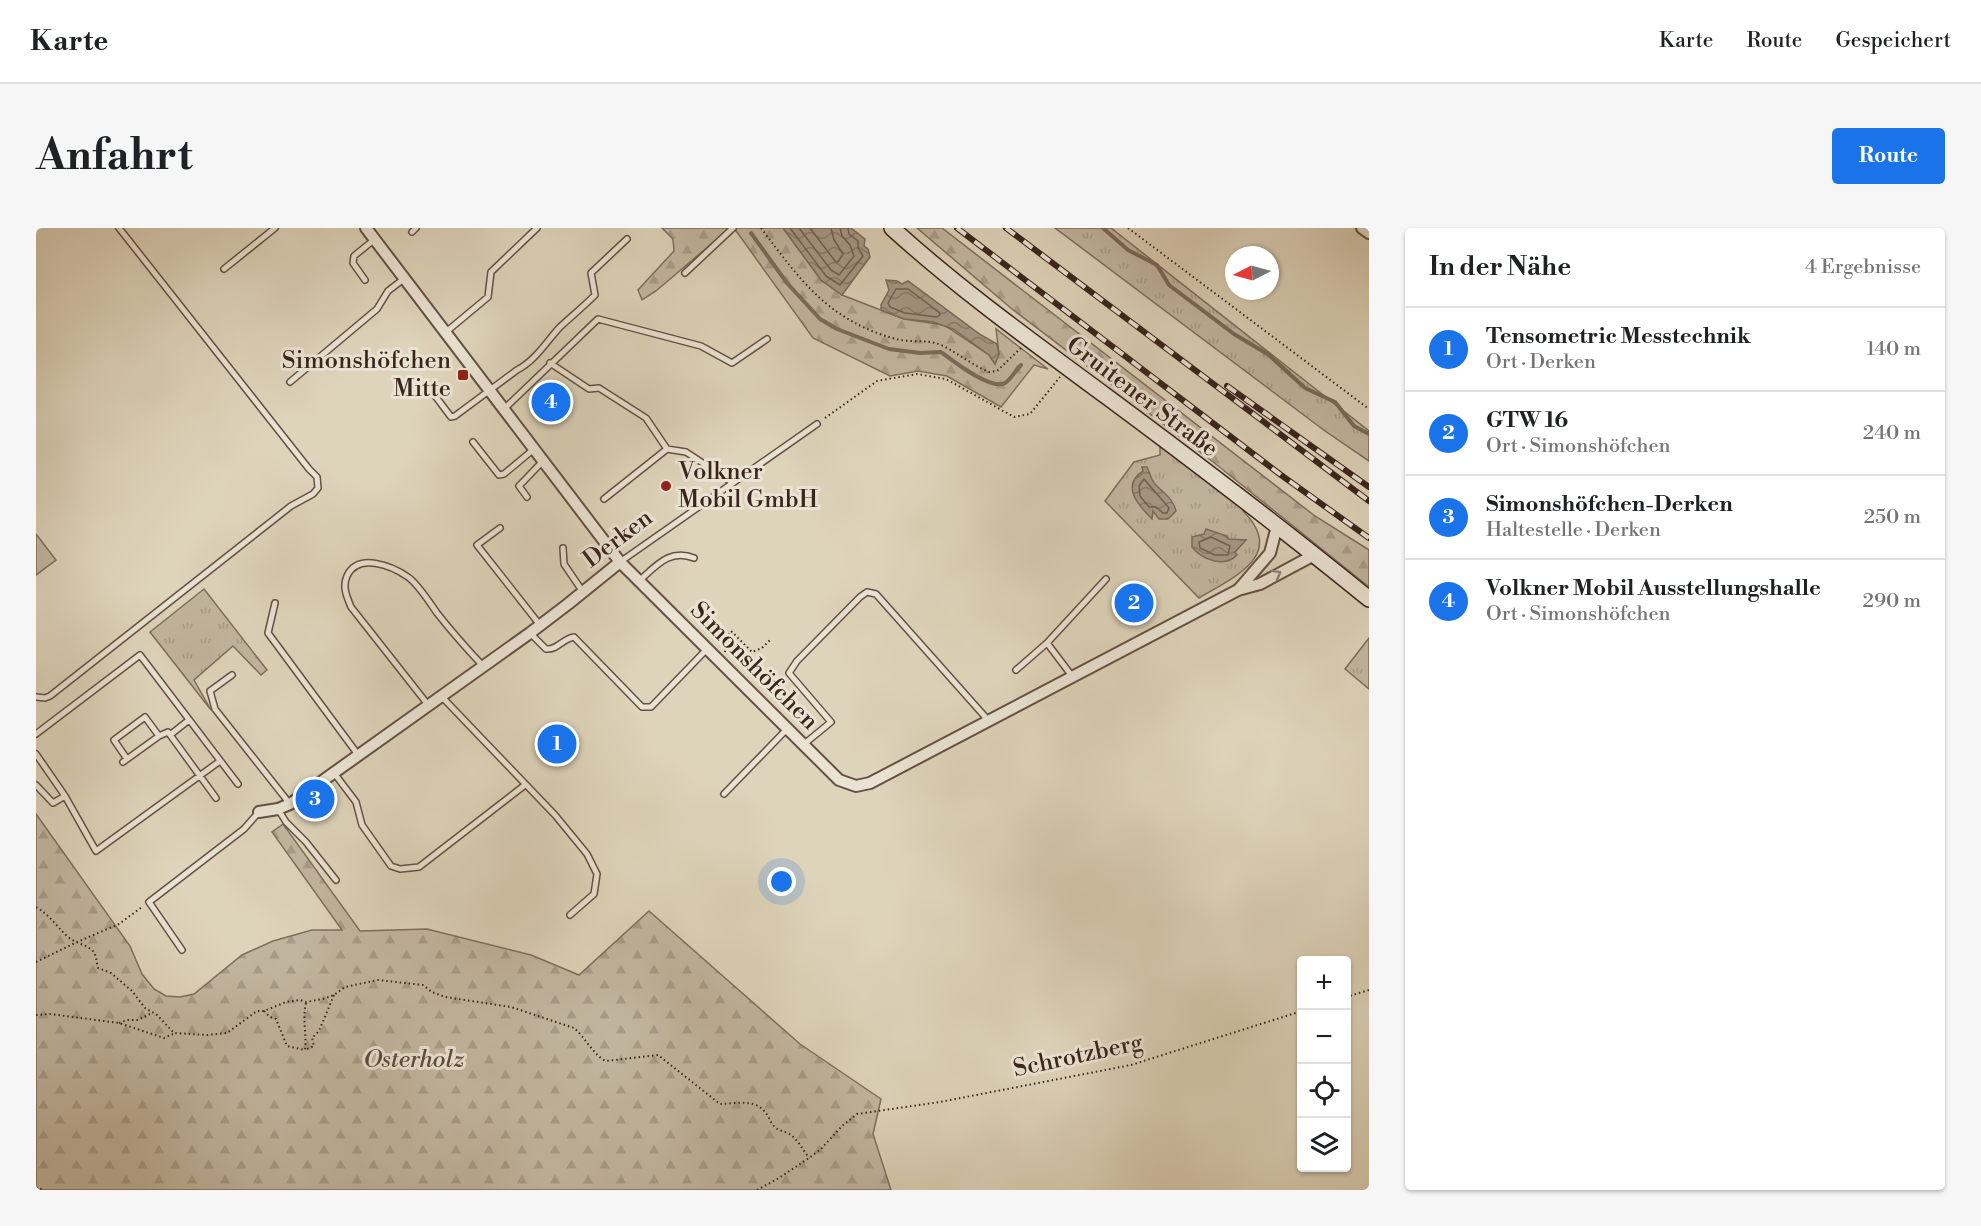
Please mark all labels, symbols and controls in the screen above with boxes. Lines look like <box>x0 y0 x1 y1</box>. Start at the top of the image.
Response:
text: Karte <box>30 24 108 59</box>
text: Karte <box>1659 28 1713 54</box>
text: Route <box>1746 28 1802 54</box>
text: Gespeichert <box>1835 28 1951 54</box>
button: Route <box>1832 128 1945 184</box>
text: Anfahrt <box>36 130 193 183</box>
north arrow <box>1225 246 1279 300</box>
text: In der Nähe <box>1429 251 1571 283</box>
text: 4 Ergebnisse <box>1805 255 1921 280</box>
text: Tensometric Messtechnik <box>1486 323 1751 350</box>
street label: Gruitener Straße <box>1060 330 1224 464</box>
text: 1 <box>1444 337 1453 362</box>
text: 140 m <box>1866 337 1921 362</box>
place label: Simonshöfchen Mitte <box>282 346 451 404</box>
text: Ort · Derken <box>1486 350 1596 375</box>
marker: Simonshöfchen Mitte <box>456 368 470 382</box>
pin: 4 <box>532 380 570 424</box>
text: GTW 16 <box>1486 407 1568 434</box>
text: 2 <box>1442 421 1455 446</box>
text: 240 m <box>1863 421 1921 446</box>
text: Ort · Simonshöfchen <box>1486 434 1670 459</box>
place label: Volkner Mobil GmbH <box>677 457 818 515</box>
marker: Volkner Mobil GmbH <box>659 479 673 493</box>
text: Simonshöfchen-Derken <box>1486 491 1733 518</box>
street label: Derken <box>577 503 659 575</box>
text: 3 <box>1442 505 1455 530</box>
text: 250 m <box>1864 505 1921 530</box>
text: Haltestelle · Derken <box>1486 518 1661 543</box>
one-way arrow <box>1271 570 1281 581</box>
text: Volkner Mobil Ausstellungshalle <box>1486 575 1821 602</box>
pin: 2 <box>1114 580 1154 626</box>
text: 4 <box>1442 589 1455 614</box>
text: 290 m <box>1863 589 1921 614</box>
street label: Simonshöfchen <box>684 596 824 736</box>
text: Ort · Simonshöfchen <box>1486 602 1670 627</box>
pin: 1 <box>538 722 576 766</box>
pin: 3 <box>296 776 334 822</box>
your location <box>767 867 796 896</box>
map controls <box>1297 956 1351 1172</box>
button: + <box>1297 956 1351 1010</box>
button: − <box>1297 1010 1351 1064</box>
street label: Schrotzberg <box>1010 1028 1146 1084</box>
park label: Osterholz <box>363 1045 465 1075</box>
button: locate <box>1297 1064 1351 1118</box>
button: layers <box>1297 1118 1351 1172</box>

